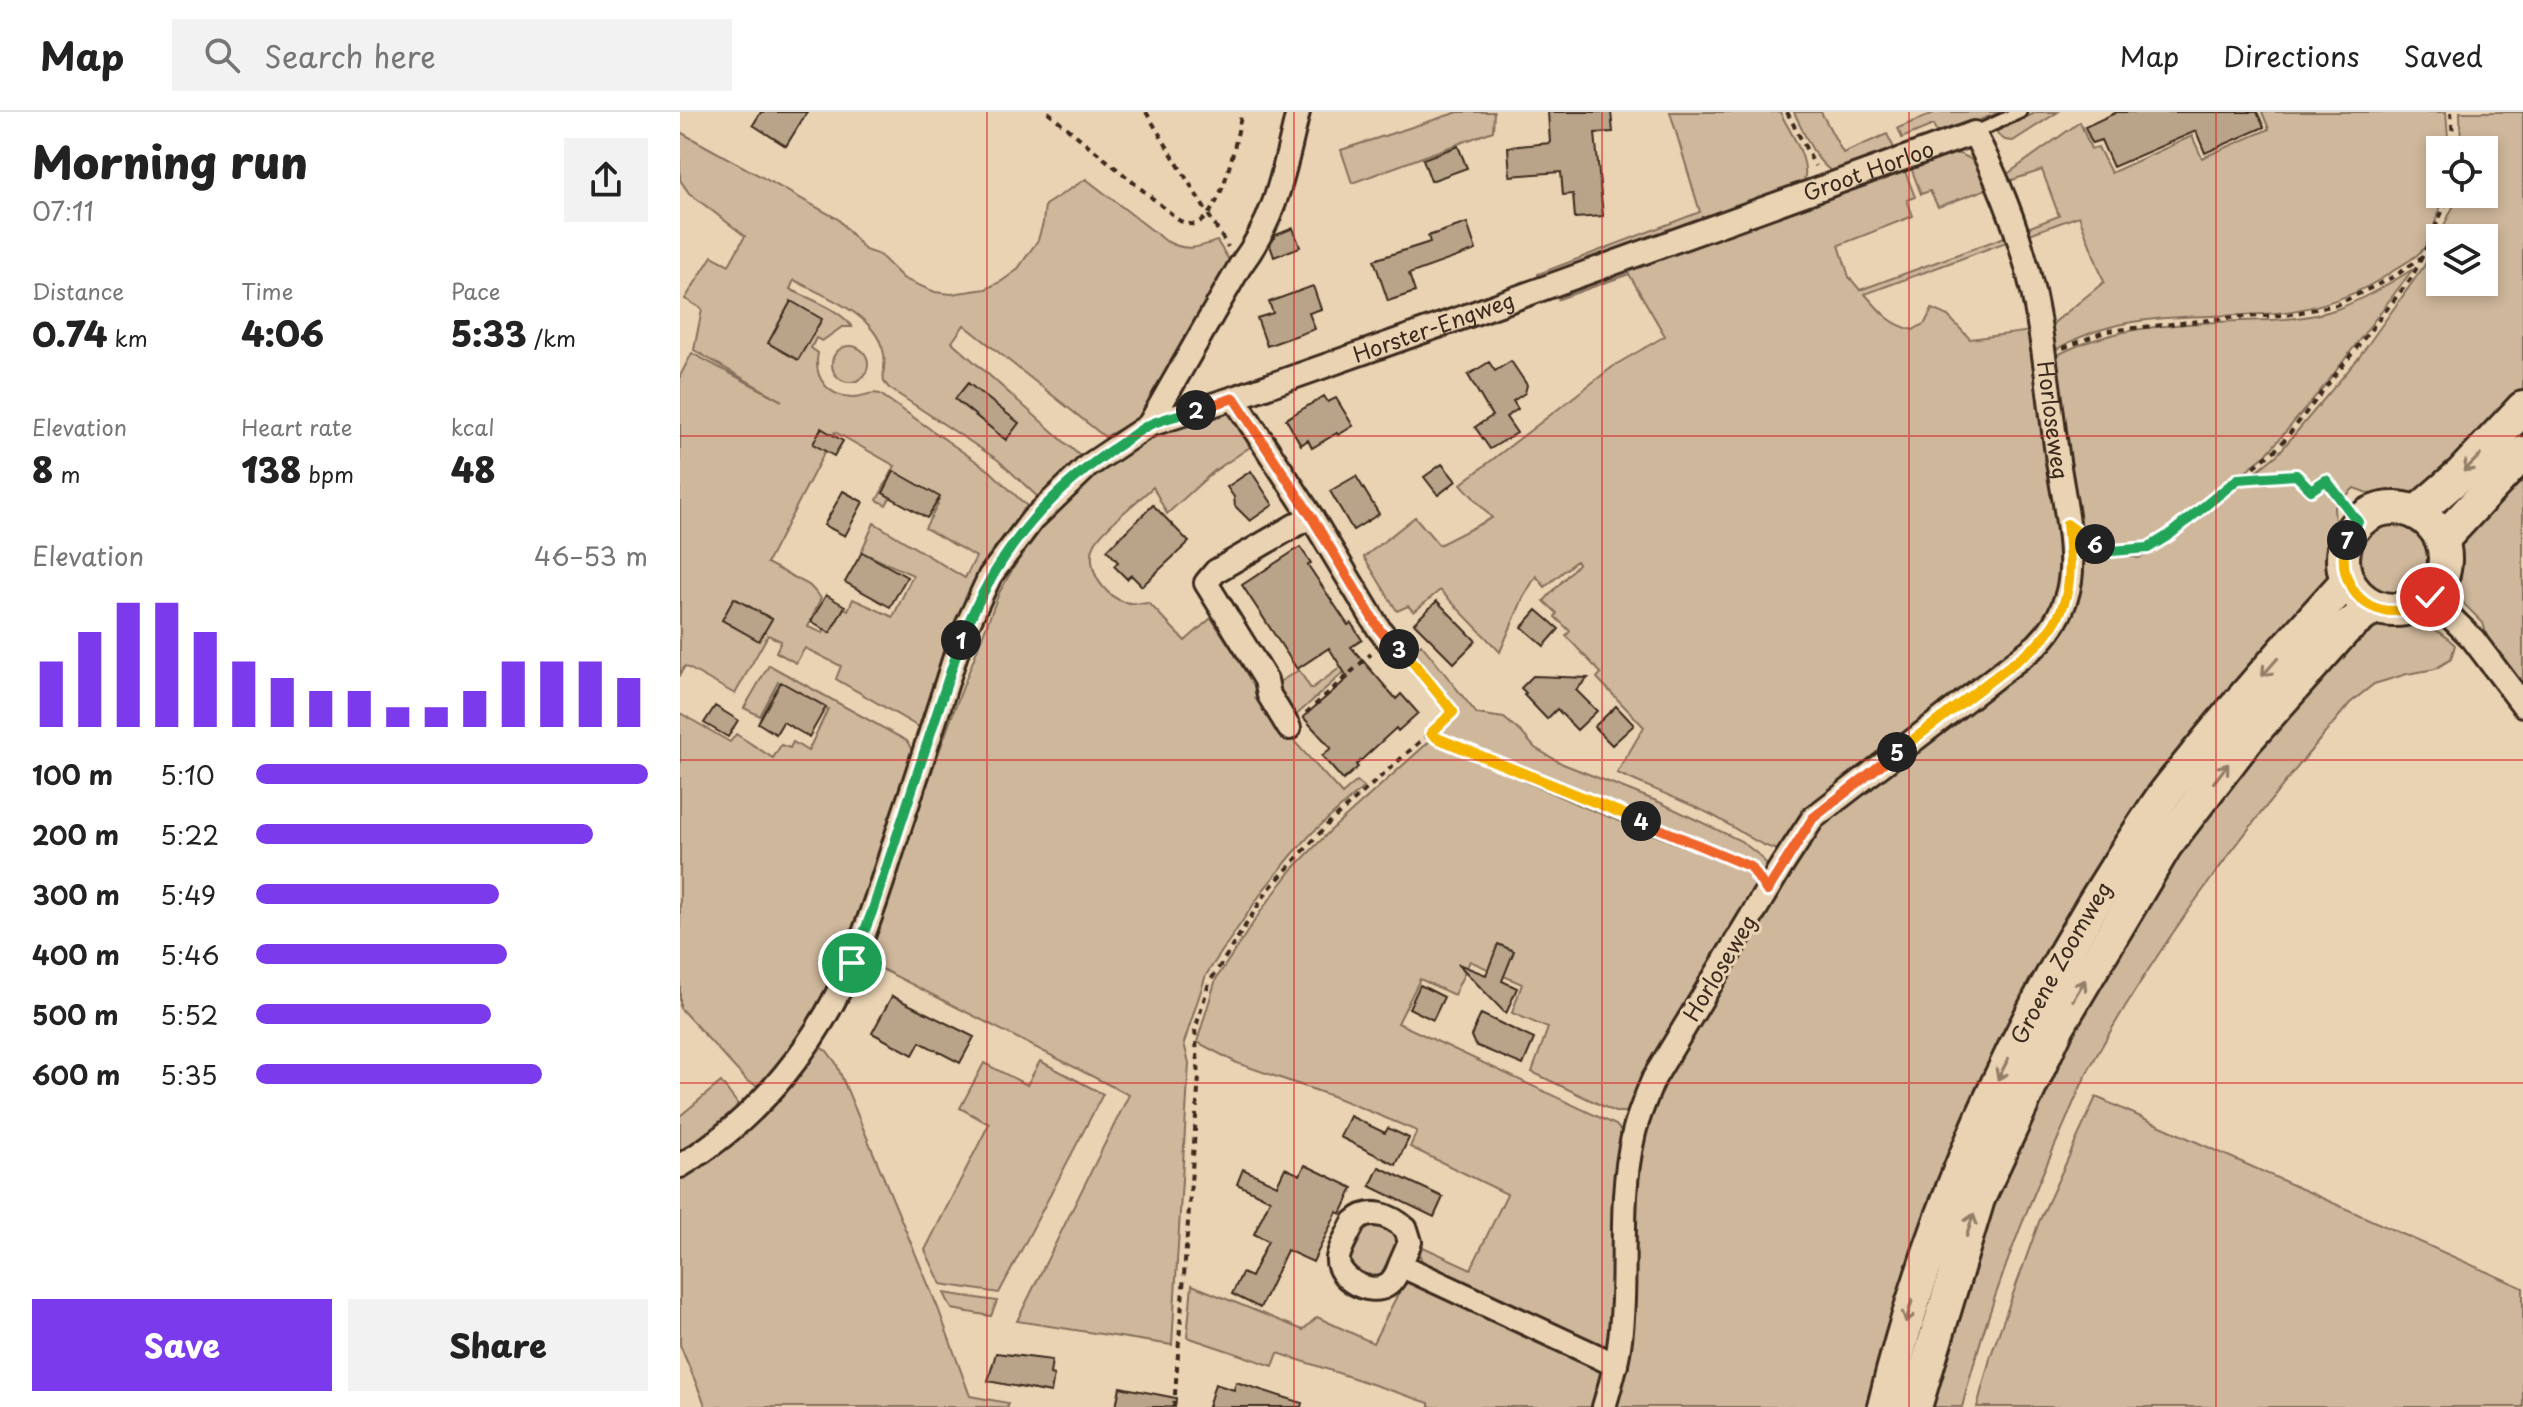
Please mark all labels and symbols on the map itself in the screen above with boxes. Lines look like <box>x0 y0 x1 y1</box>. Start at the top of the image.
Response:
street label: Groot Horloo <box>1798 131 1938 208</box>
street label: Horster-Engweg <box>1348 282 1519 370</box>
street label: Horloseweg <box>2030 359 2079 482</box>
pin: 2 <box>1176 390 1216 430</box>
one-way arrow <box>2463 453 2482 472</box>
pin: 7 <box>2327 520 2367 560</box>
pin: 6 <box>2075 524 2115 564</box>
pin <box>2396 563 2464 631</box>
pin: 1 <box>941 620 981 660</box>
pin: 3 <box>1379 629 1419 669</box>
one-way arrow <box>2261 657 2279 677</box>
pin: 5 <box>1877 732 1917 772</box>
one-way arrow <box>2213 763 2230 784</box>
pin: 4 <box>1621 801 1661 841</box>
street label: Groene Zoomweg <box>2001 874 2119 1049</box>
street label: Horloseweg <box>1674 908 1764 1027</box>
pin <box>818 929 886 997</box>
one-way arrow <box>2071 979 2087 1002</box>
one-way arrow <box>1995 1057 2011 1081</box>
one-way arrow <box>1963 1213 1978 1238</box>
one-way arrow <box>1901 1298 1916 1324</box>

